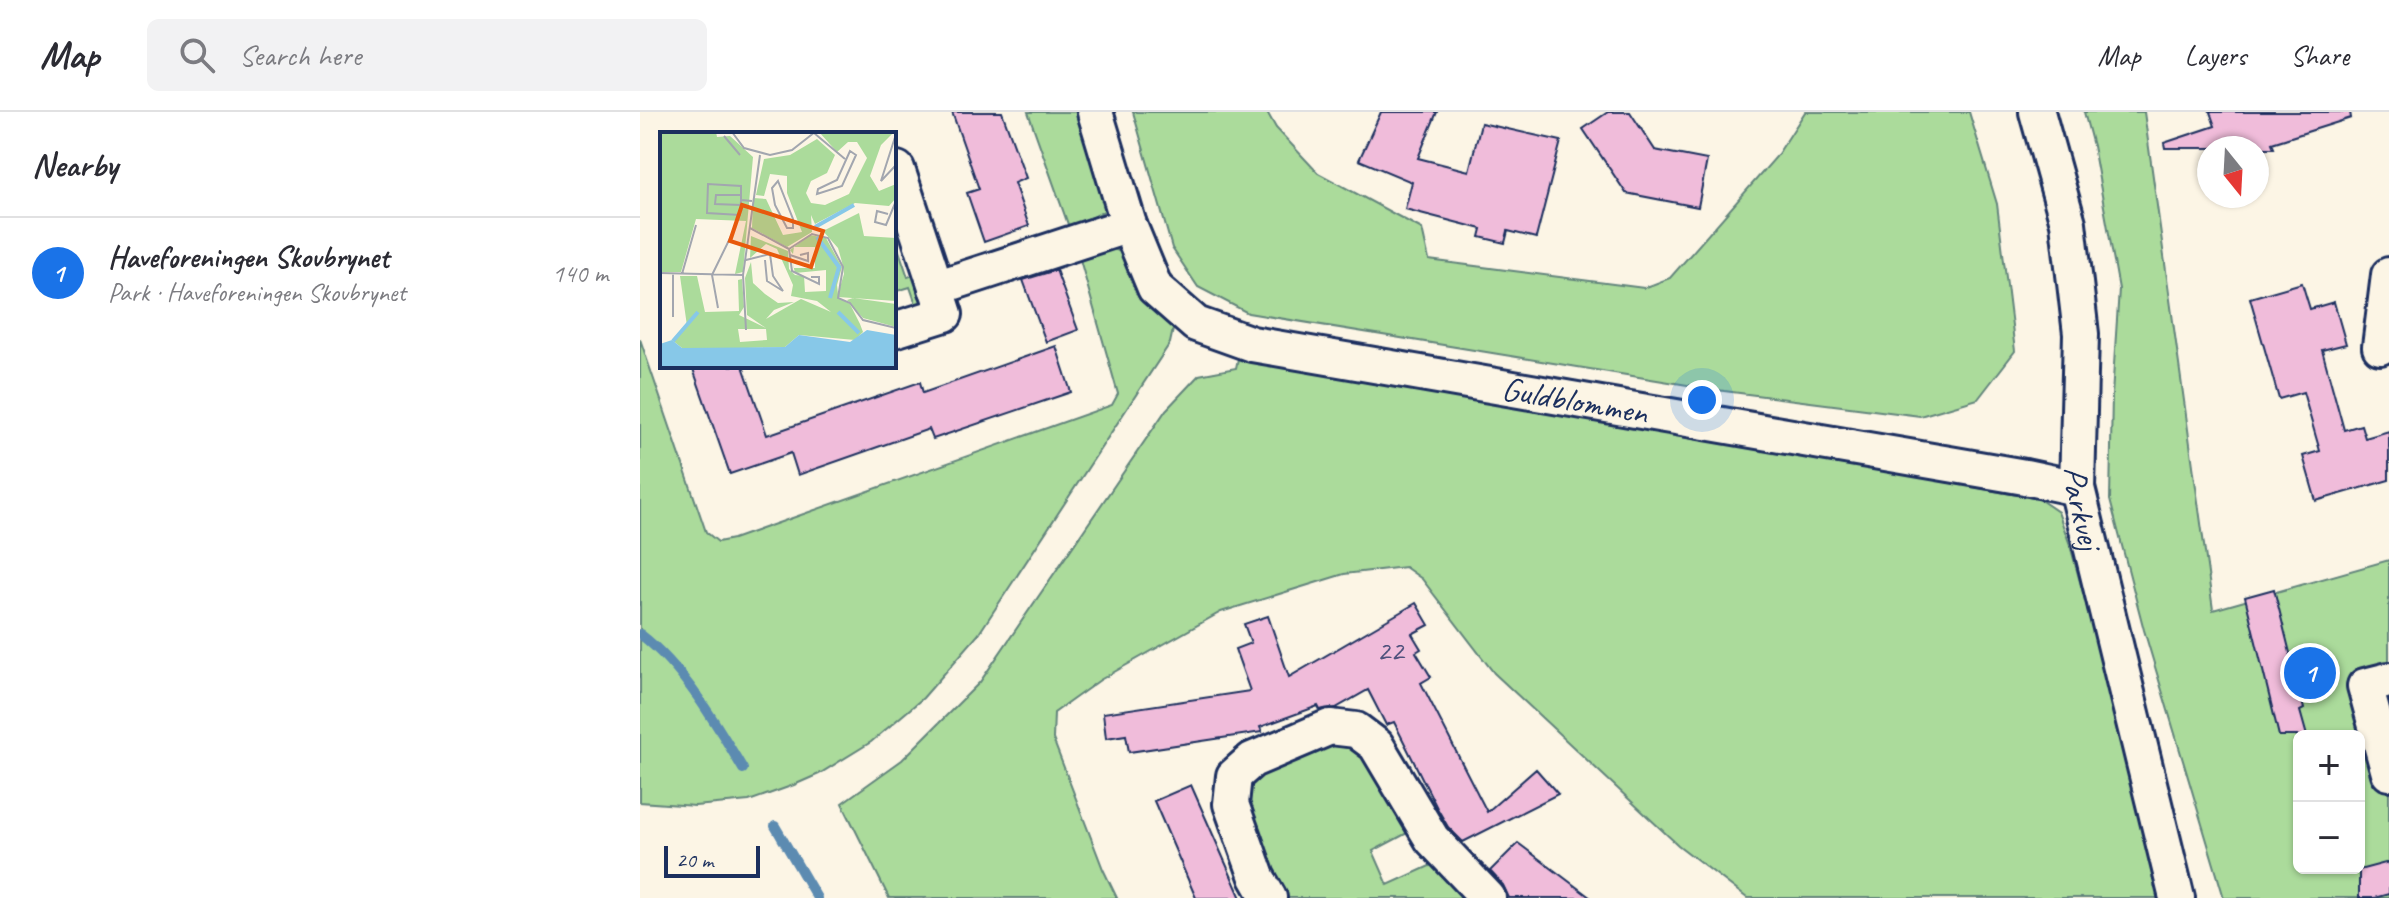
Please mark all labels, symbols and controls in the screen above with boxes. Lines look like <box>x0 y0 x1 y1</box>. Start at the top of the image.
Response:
search box <box>147 19 707 91</box>
text: Map <box>40 32 99 79</box>
icon: search <box>175 33 219 77</box>
text: Search here <box>239 36 361 74</box>
text: Map <box>2098 38 2141 73</box>
text: Layers <box>2185 38 2246 73</box>
text: Share <box>2290 38 2349 73</box>
inset map <box>660 132 896 368</box>
north arrow <box>2197 136 2269 208</box>
text: Nearby <box>32 143 118 186</box>
text: Haveforeningen Skovbrynet <box>108 238 389 276</box>
text: 1 <box>52 257 64 290</box>
text: 140 m <box>552 257 608 290</box>
text: Park · Haveforeningen Skovbrynet <box>108 276 406 309</box>
street label: Guldblommen <box>1499 366 1653 434</box>
your location <box>1682 380 1722 420</box>
street label: Parkvej <box>2054 467 2113 558</box>
house number: 22 <box>1377 631 1406 669</box>
pin: 1 <box>2284 643 2336 703</box>
map controls <box>2293 730 2365 874</box>
button: + <box>2293 730 2365 802</box>
button: − <box>2293 802 2365 874</box>
scale bar <box>664 842 760 878</box>
text: 20 m <box>676 846 713 874</box>

